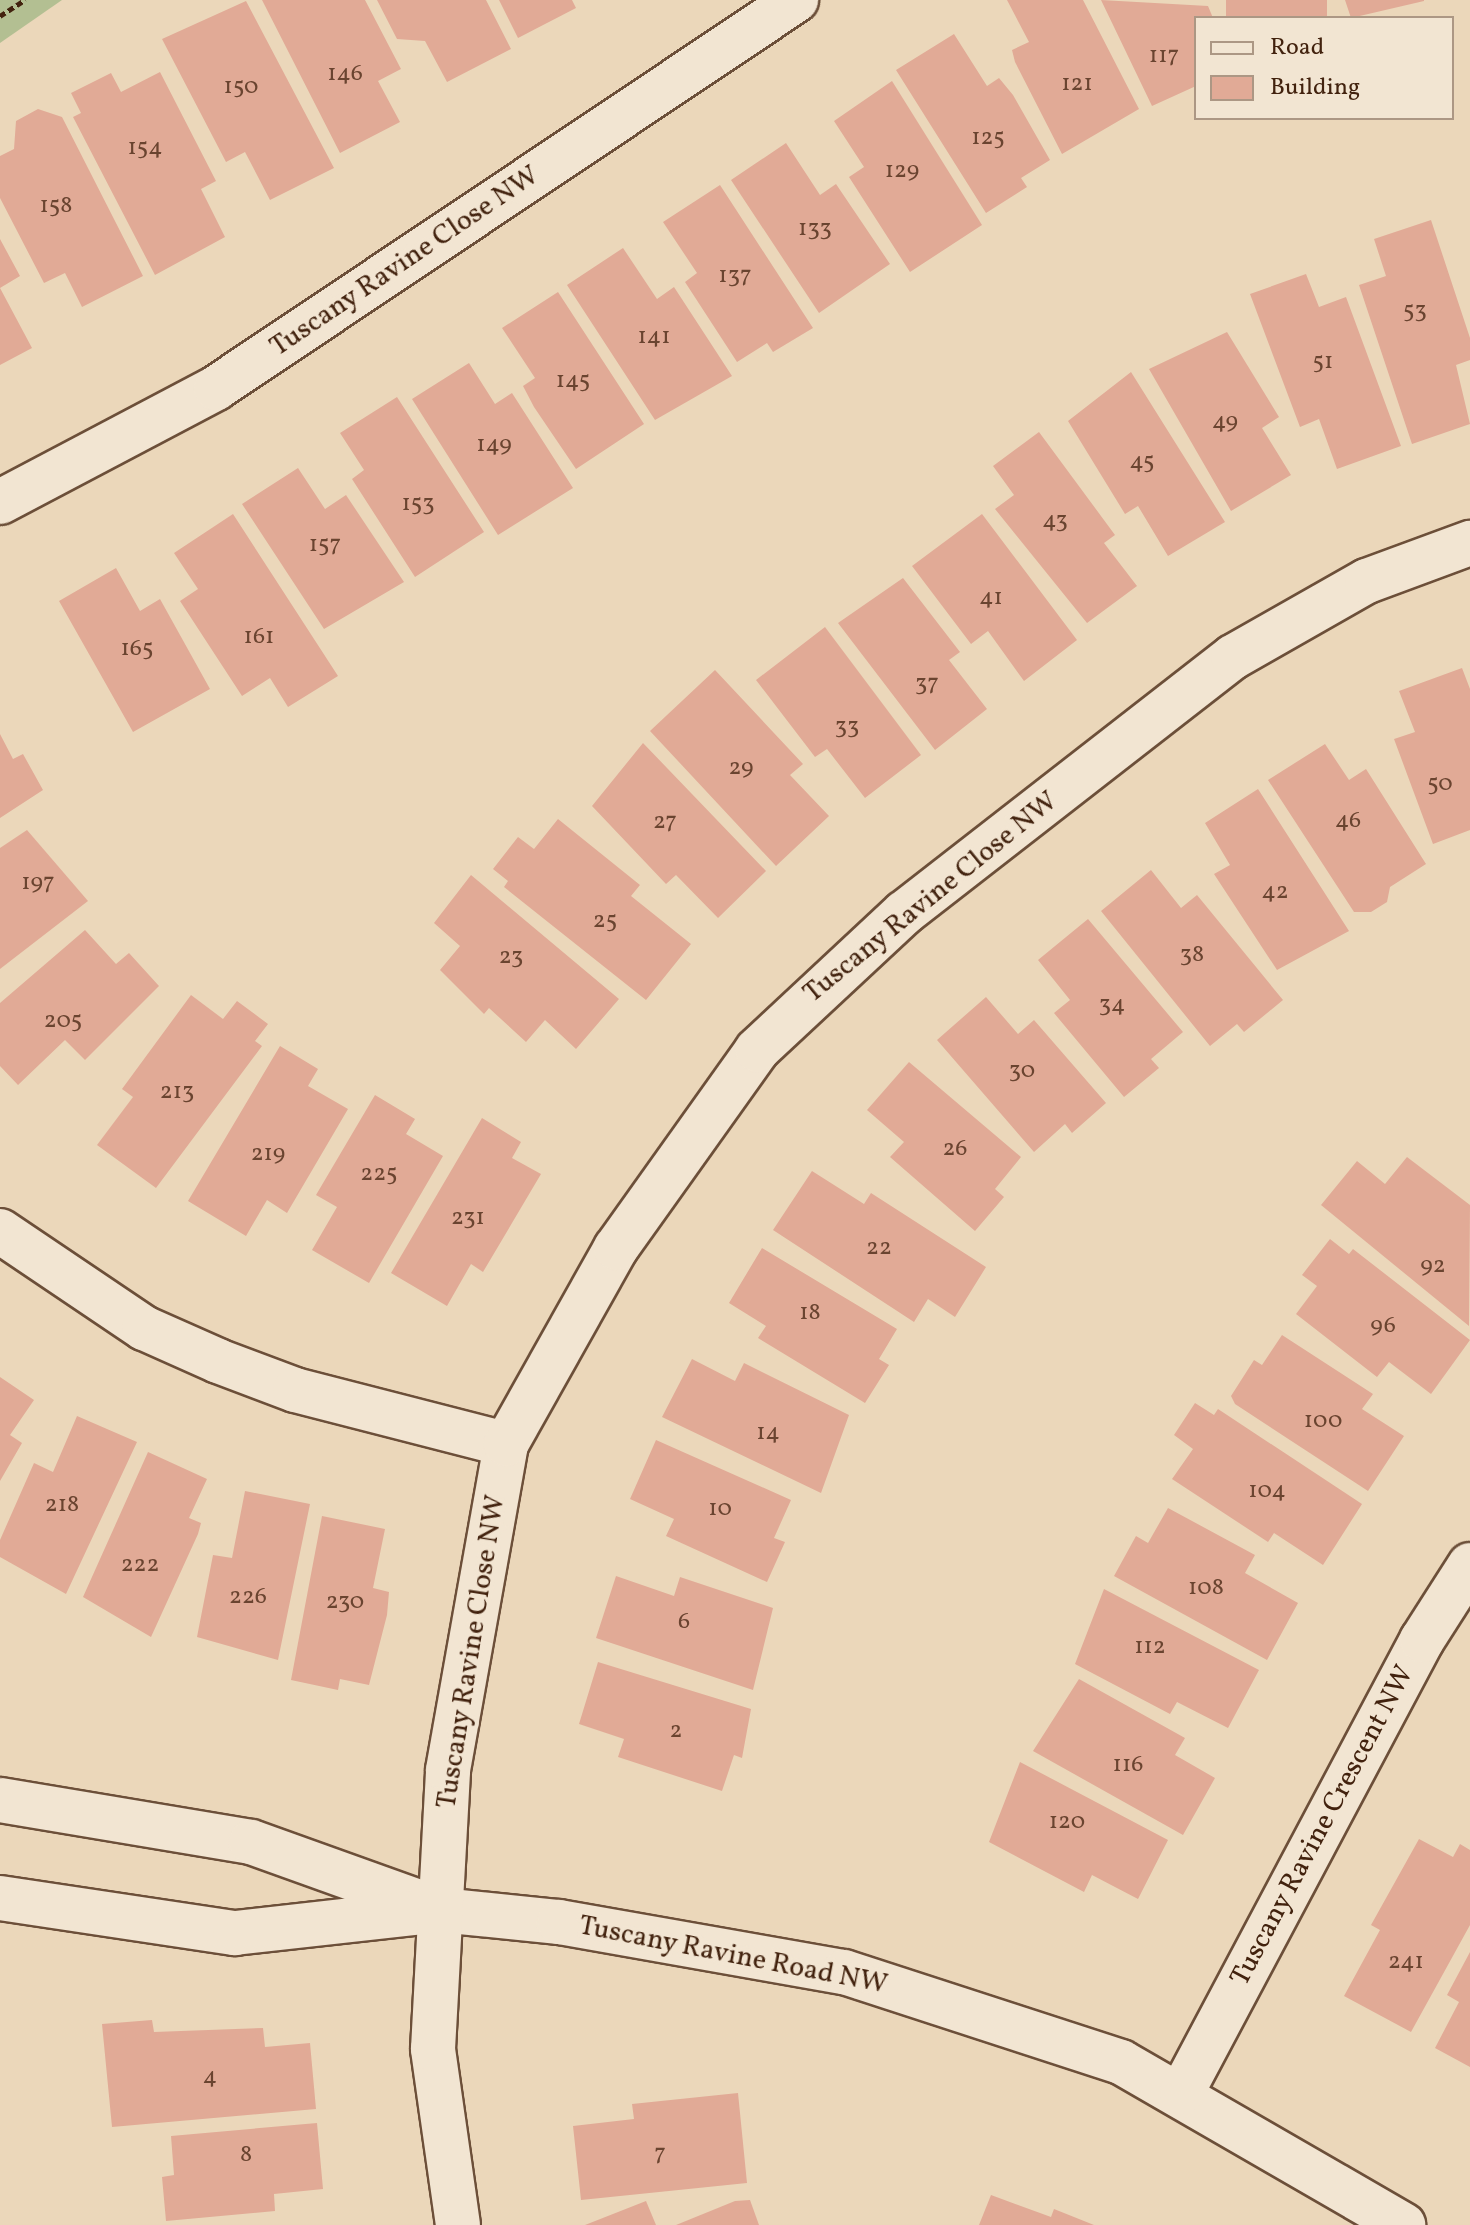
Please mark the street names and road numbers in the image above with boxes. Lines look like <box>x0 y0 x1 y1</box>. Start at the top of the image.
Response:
street label: Tuscany Ravine Close NW <box>264 159 546 365</box>
street label: Tuscany Ravine Close NW <box>797 785 1065 1011</box>
street label: Tuscany Ravine Close NW <box>431 1492 513 1812</box>
street label: Tuscany Ravine Crescent NW <box>1224 1660 1422 1992</box>
street label: Tuscany Ravine Road NW <box>576 1910 890 2002</box>

